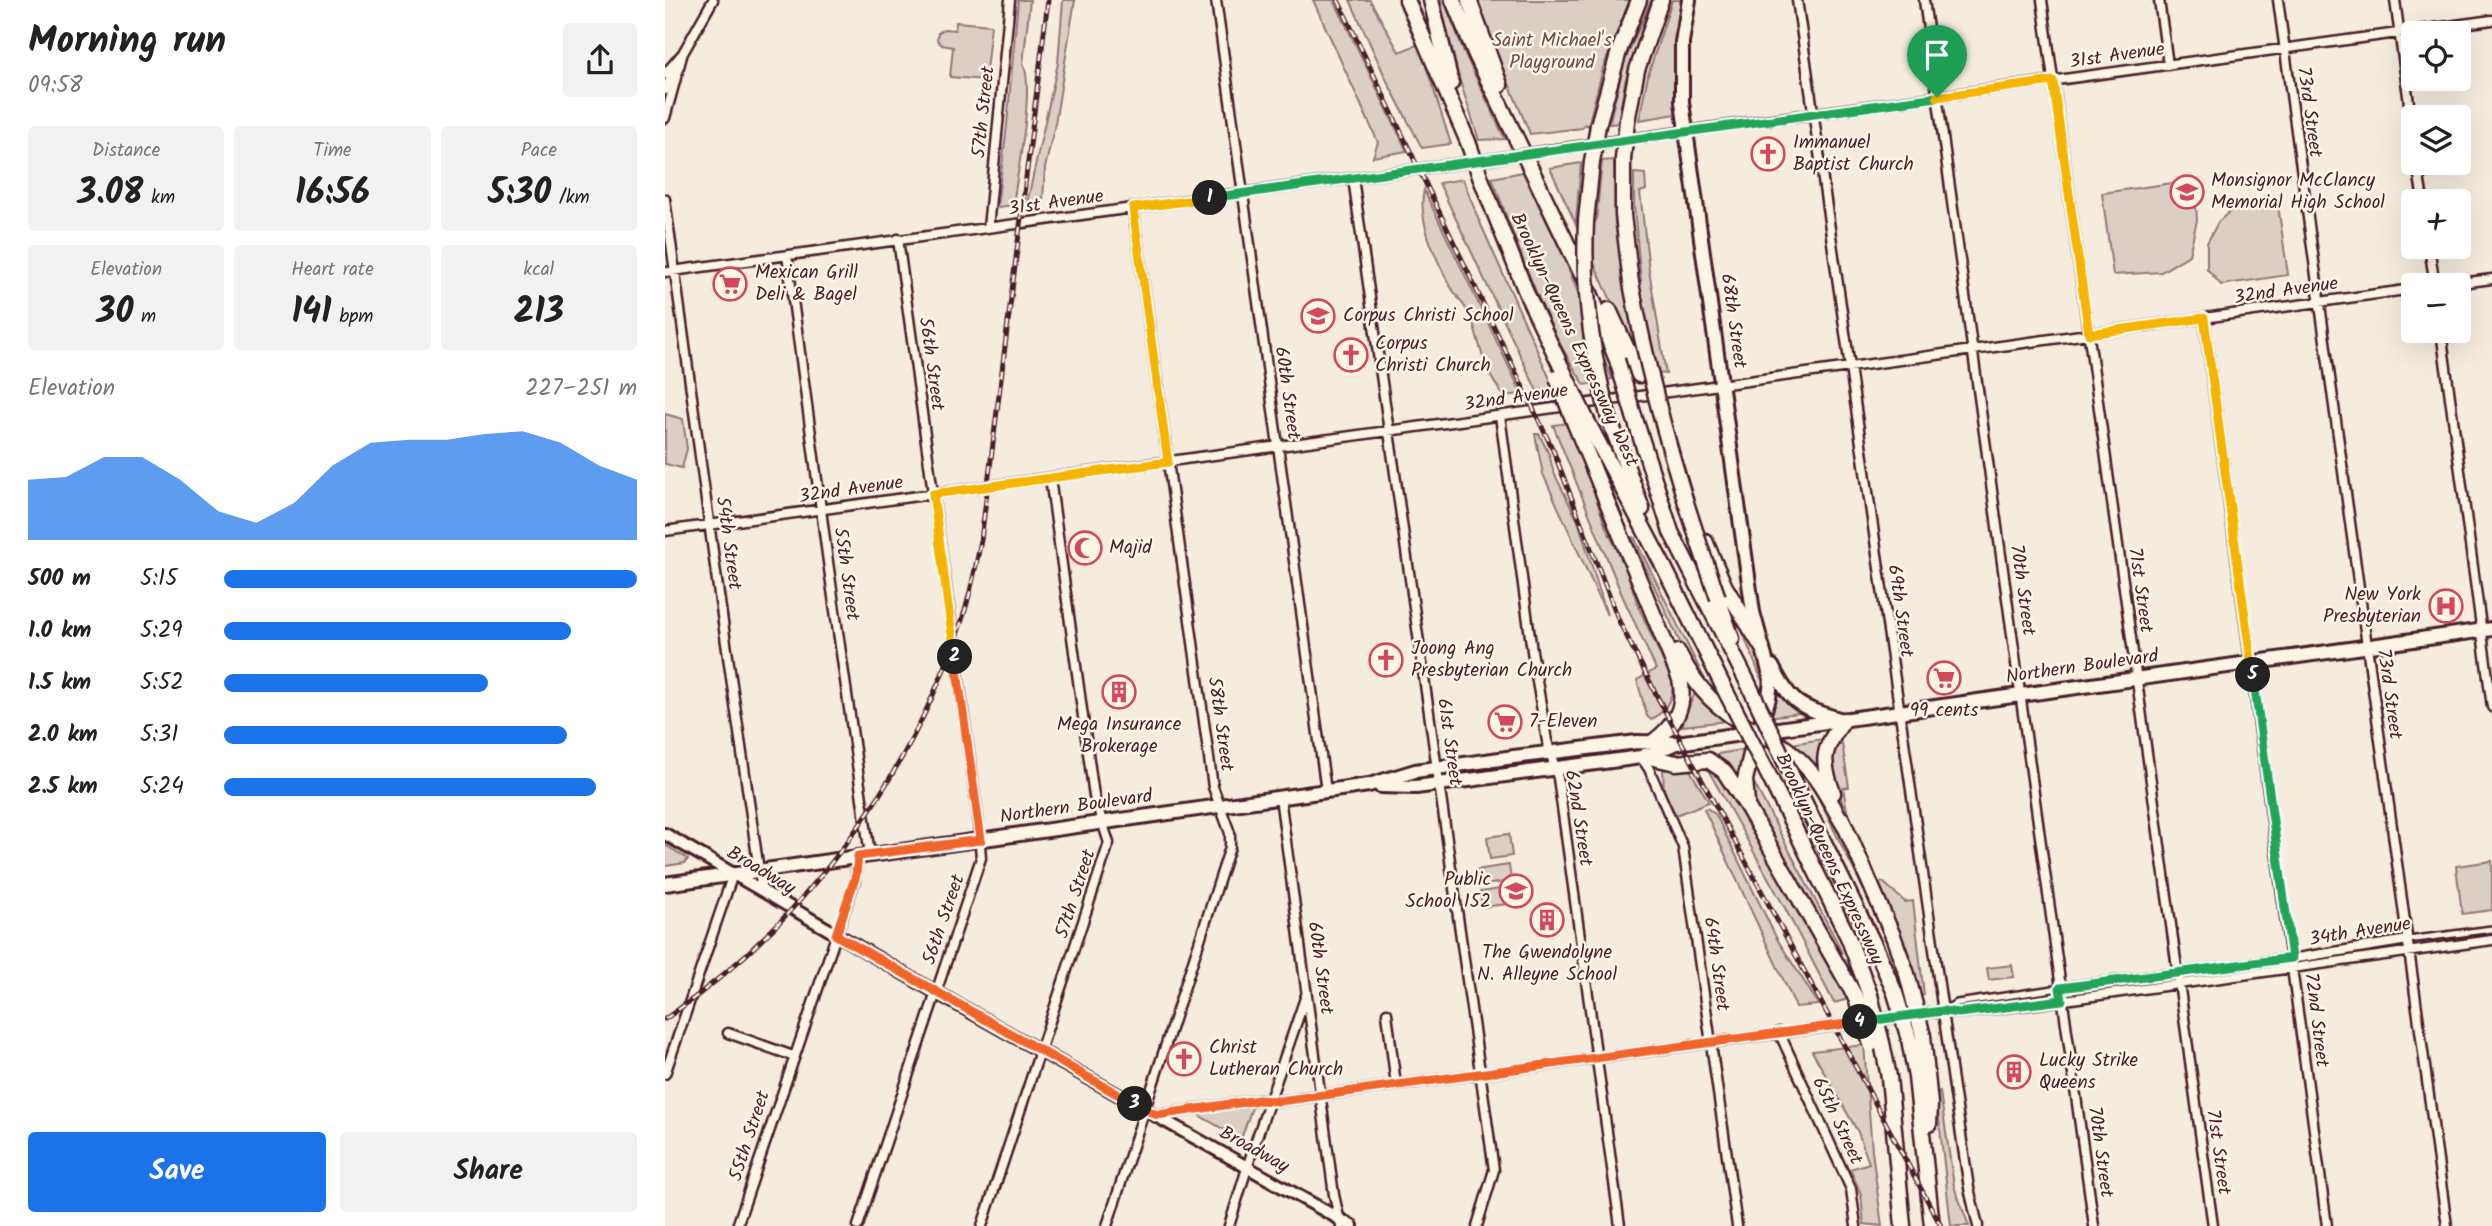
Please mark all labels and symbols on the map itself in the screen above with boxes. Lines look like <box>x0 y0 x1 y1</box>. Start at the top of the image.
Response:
pin <box>1907 25 1967 97</box>
park label: Saint Michael's Playground <box>1492 26 1612 78</box>
street label: 31st Avenue <box>2067 34 2167 78</box>
street label: 57th Street <box>964 64 1004 159</box>
street label: 73rd Street <box>2288 65 2330 160</box>
place label: Immanuel Baptist Church <box>1793 128 1914 180</box>
church icon: Immanuel Baptist Church <box>1749 135 1787 173</box>
place label: Monsignor McClancy Memorial High School <box>2211 166 2385 218</box>
school or university icon: Monsignor McClancy Memorial High School <box>2168 173 2206 211</box>
pin: 1 <box>1193 180 1227 216</box>
street label: 31st Avenue <box>1006 181 1106 225</box>
street label: Brooklyn-Queens Expressway West <box>1502 208 1647 473</box>
place label: Mexican Grill Deli & Bagel <box>755 258 858 310</box>
supermarket icon: Mexican Grill Deli & Bagel <box>711 265 749 303</box>
street label: 32nd Avenue <box>2232 269 2341 313</box>
street label: 68th Street <box>1712 272 1755 371</box>
school or university icon: Corpus Christi School <box>1299 297 1337 335</box>
place label: Corpus Christi School <box>1343 301 1514 331</box>
street label: 56th Street <box>910 315 952 413</box>
place label: Corpus Christi Church <box>1375 329 1491 381</box>
church icon: Corpus Christi Church <box>1332 336 1370 374</box>
street label: 60th Street <box>1266 345 1308 442</box>
street label: 32nd Avenue <box>1462 376 1571 420</box>
street label: 32nd Avenue <box>797 468 906 512</box>
street label: 54th Street <box>707 494 749 592</box>
street label: 55th Street <box>825 525 867 623</box>
mosque icon: Majid <box>1066 529 1104 567</box>
place label: Majid <box>1109 533 1152 563</box>
street label: 70th Street <box>2001 543 2043 638</box>
street label: 71st Street <box>2119 545 2161 635</box>
street label: 69th Street <box>1879 563 1921 660</box>
place label: New York Presbyterian <box>2323 580 2421 632</box>
hospital icon: New York Presbyterian <box>2427 587 2465 625</box>
place label: Joong Ang Presbyterian Church <box>1411 634 1572 686</box>
pin: 2 <box>937 640 973 674</box>
church icon: Joong Ang Presbyterian Church <box>1367 641 1405 679</box>
street label: Northern Boulevard <box>2004 641 2161 693</box>
street label: 73rd Street <box>2368 647 2410 742</box>
pin: 5 <box>2235 658 2271 692</box>
supermarket icon: 99 cents <box>1925 659 1963 697</box>
building icon: Mega Insurance Brokerage <box>1100 673 1138 711</box>
street label: 58th Street <box>1199 675 1242 774</box>
street label: 61st Street <box>1428 696 1470 788</box>
place label: 99 cents <box>1910 696 1978 726</box>
supermarket icon: 7-Eleven <box>1486 703 1524 741</box>
place label: 7-Eleven <box>1529 707 1598 737</box>
place label: Mega Insurance Brokerage <box>1057 710 1182 762</box>
street label: Brooklyn-Queens Expressway <box>1767 748 1892 971</box>
street label: 62nd Street <box>1556 768 1601 869</box>
street label: Northern Boulevard <box>998 781 1155 833</box>
street label: Broadway <box>721 839 802 904</box>
street label: 57th Street <box>1047 845 1105 943</box>
place label: Public School 152 <box>1406 865 1491 917</box>
street label: 56th Street <box>914 870 974 969</box>
school or university icon: Public School 152 <box>1497 872 1535 910</box>
building icon: The Gwendolyne N. Alleyne School <box>1528 901 1566 939</box>
street label: 34th Avenue <box>2307 909 2413 955</box>
street label: 64th Street <box>1695 915 1738 1013</box>
street label: 60th Street <box>1299 920 1341 1017</box>
place label: The Gwendolyne N. Alleyne School <box>1477 938 1617 990</box>
street label: 72nd Street <box>2295 971 2337 1070</box>
pin: 4 <box>1843 1004 1877 1040</box>
place label: Christ Lutheran Church <box>1209 1033 1343 1085</box>
church icon: Christ Lutheran Church <box>1165 1040 1203 1078</box>
place label: Lucky Strike Queens <box>2039 1046 2139 1098</box>
building icon: Lucky Strike Queens <box>1995 1053 2033 1091</box>
street label: 65th Street <box>1804 1072 1871 1171</box>
street label: 55th Street <box>721 1086 779 1185</box>
pin: 3 <box>1117 1086 1153 1122</box>
street label: 70th Street <box>2079 1105 2121 1200</box>
street label: 71st Street <box>2197 1107 2239 1197</box>
street label: Broadway <box>1213 1118 1295 1182</box>

